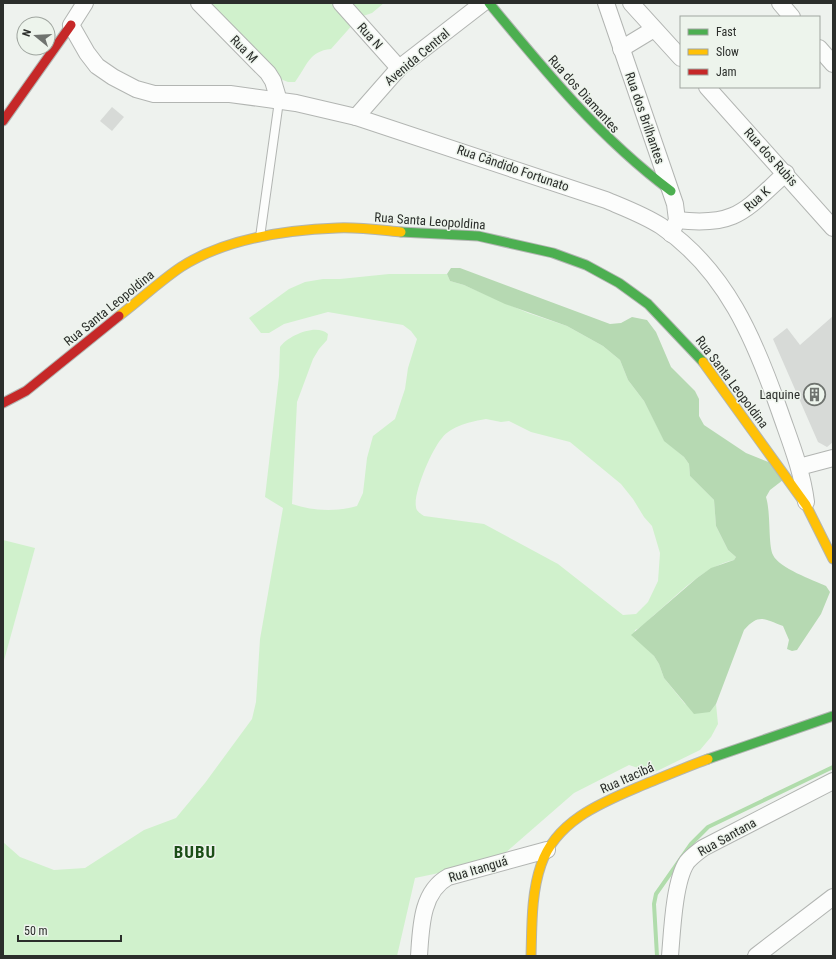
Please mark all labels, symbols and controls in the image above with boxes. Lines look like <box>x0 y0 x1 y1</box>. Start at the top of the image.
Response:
north arrow <box>16 16 56 56</box>
legend <box>680 16 820 88</box>
street label: Rua N <box>354 20 386 52</box>
street label: Avenida Central <box>381 25 453 89</box>
text: Fast <box>716 25 737 39</box>
text: N <box>20 28 34 38</box>
street label: Rua M <box>227 32 261 66</box>
text: Slow <box>716 45 739 59</box>
street label: Rua dos Diamantes <box>545 52 623 136</box>
text: Jam <box>716 65 737 79</box>
street label: Rua dos Brilhantes <box>622 70 668 166</box>
street label: Rua dos Rubis <box>741 125 801 189</box>
street label: Rua Cândido Fortunato <box>455 142 571 194</box>
street label: Rua K <box>741 183 774 214</box>
street label: Rua Santa Leopoldina <box>374 210 486 232</box>
street label: Rua Santa Leopoldina <box>61 267 157 349</box>
street label: Rua Santa Leopoldina <box>692 333 772 431</box>
building icon: Laquine <box>802 381 828 407</box>
place label: Laquine <box>759 387 800 402</box>
street label: Rua Itacibá <box>598 759 656 797</box>
street label: Rua Santana <box>695 815 759 859</box>
district label: BUBU <box>174 842 216 862</box>
street label: Rua Itanguá <box>447 853 509 885</box>
scale bar <box>18 917 121 943</box>
text: 50 m <box>24 924 48 938</box>

